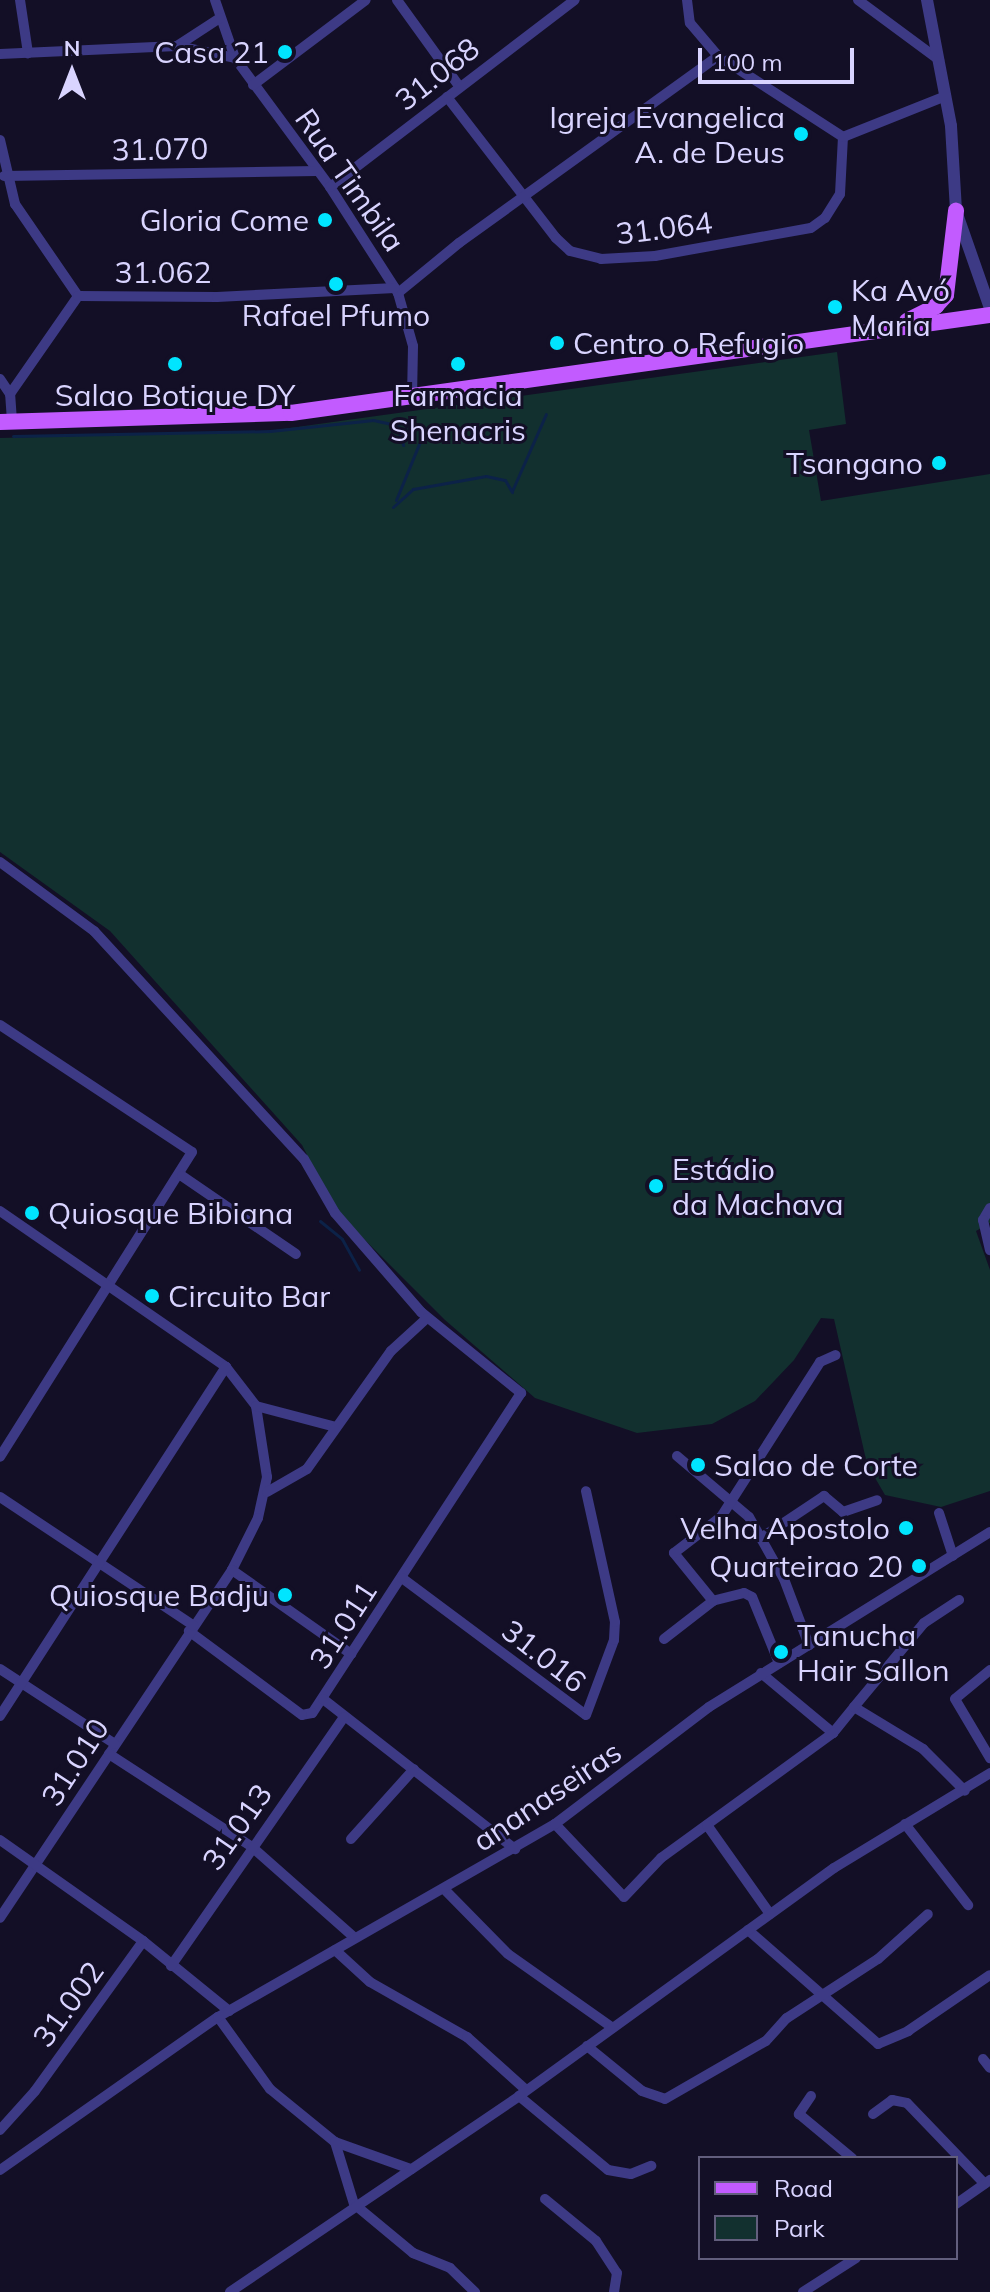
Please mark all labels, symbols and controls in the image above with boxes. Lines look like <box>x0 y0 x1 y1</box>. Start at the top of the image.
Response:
street label: 31.068 <box>388 30 486 118</box>
north arrow <box>32 32 112 112</box>
scale bar <box>702 32 858 82</box>
text: N <box>64 34 80 62</box>
place label: Casa 21 <box>154 34 269 70</box>
marker: Casa 21 <box>276 43 294 61</box>
text: 100 m <box>712 47 783 77</box>
place label: Igreja Evangelica A. de Deus <box>549 99 785 170</box>
street label: Rua Timbila <box>288 102 412 258</box>
marker: Igreja Evangelica A. de Deus <box>792 125 810 143</box>
street label: 31.070 <box>111 130 209 168</box>
place label: Gloria Come <box>140 202 309 238</box>
street label: 31.064 <box>614 204 714 252</box>
marker: Gloria Come <box>316 211 334 229</box>
street label: 31.062 <box>115 254 211 290</box>
place label: Ka Avó Maria <box>851 272 950 342</box>
marker: Rafael Pfumo <box>327 275 345 293</box>
place label: Rafael Pfumo <box>242 297 430 333</box>
marker: Ka Avó Maria <box>826 298 844 316</box>
place label: Centro o Refugio <box>573 325 804 361</box>
marker: Centro o Refugio <box>548 334 566 352</box>
marker: Salao Botique DY <box>166 355 184 373</box>
marker: Farmacia Shenacris <box>449 355 467 373</box>
place label: Salao Botique DY <box>55 377 295 413</box>
place label: Farmacia Shenacris <box>390 377 526 448</box>
place label: Tsangano <box>786 445 923 481</box>
marker: Tsangano <box>930 454 948 472</box>
place label: Estádio da Machava <box>672 1151 843 1222</box>
marker: Estádio da Machava <box>647 1177 665 1195</box>
place label: Quiosque Bibiana <box>48 1195 293 1231</box>
marker: Quiosque Bibiana <box>23 1204 41 1222</box>
place label: Circuito Bar <box>168 1278 330 1314</box>
marker: Circuito Bar <box>143 1287 161 1305</box>
place label: Salao de Corte <box>714 1447 918 1483</box>
marker: Salao de Corte <box>689 1456 707 1474</box>
place label: Velha Apostolo <box>680 1510 890 1546</box>
marker: Velha Apostolo <box>897 1519 915 1537</box>
place label: Quarteirao 20 <box>709 1548 903 1584</box>
marker: Quarteirao 20 <box>910 1557 928 1575</box>
street label: 31.011 <box>302 1575 384 1675</box>
place label: Quiosque Badju <box>49 1577 269 1613</box>
marker: Quiosque Badju <box>276 1586 294 1604</box>
street label: 31.016 <box>495 1612 593 1700</box>
place label: Tanucha Hair Sallon <box>797 1617 950 1688</box>
marker: Tanucha Hair Sallon <box>772 1643 790 1661</box>
street label: 31.010 <box>34 1712 116 1812</box>
street label: ananaseiras <box>466 1733 628 1859</box>
street label: 31.013 <box>194 1777 280 1877</box>
street label: 31.002 <box>25 1954 111 2054</box>
legend <box>698 2156 958 2260</box>
text: Road <box>774 2173 833 2203</box>
text: Park <box>774 2213 825 2243</box>

